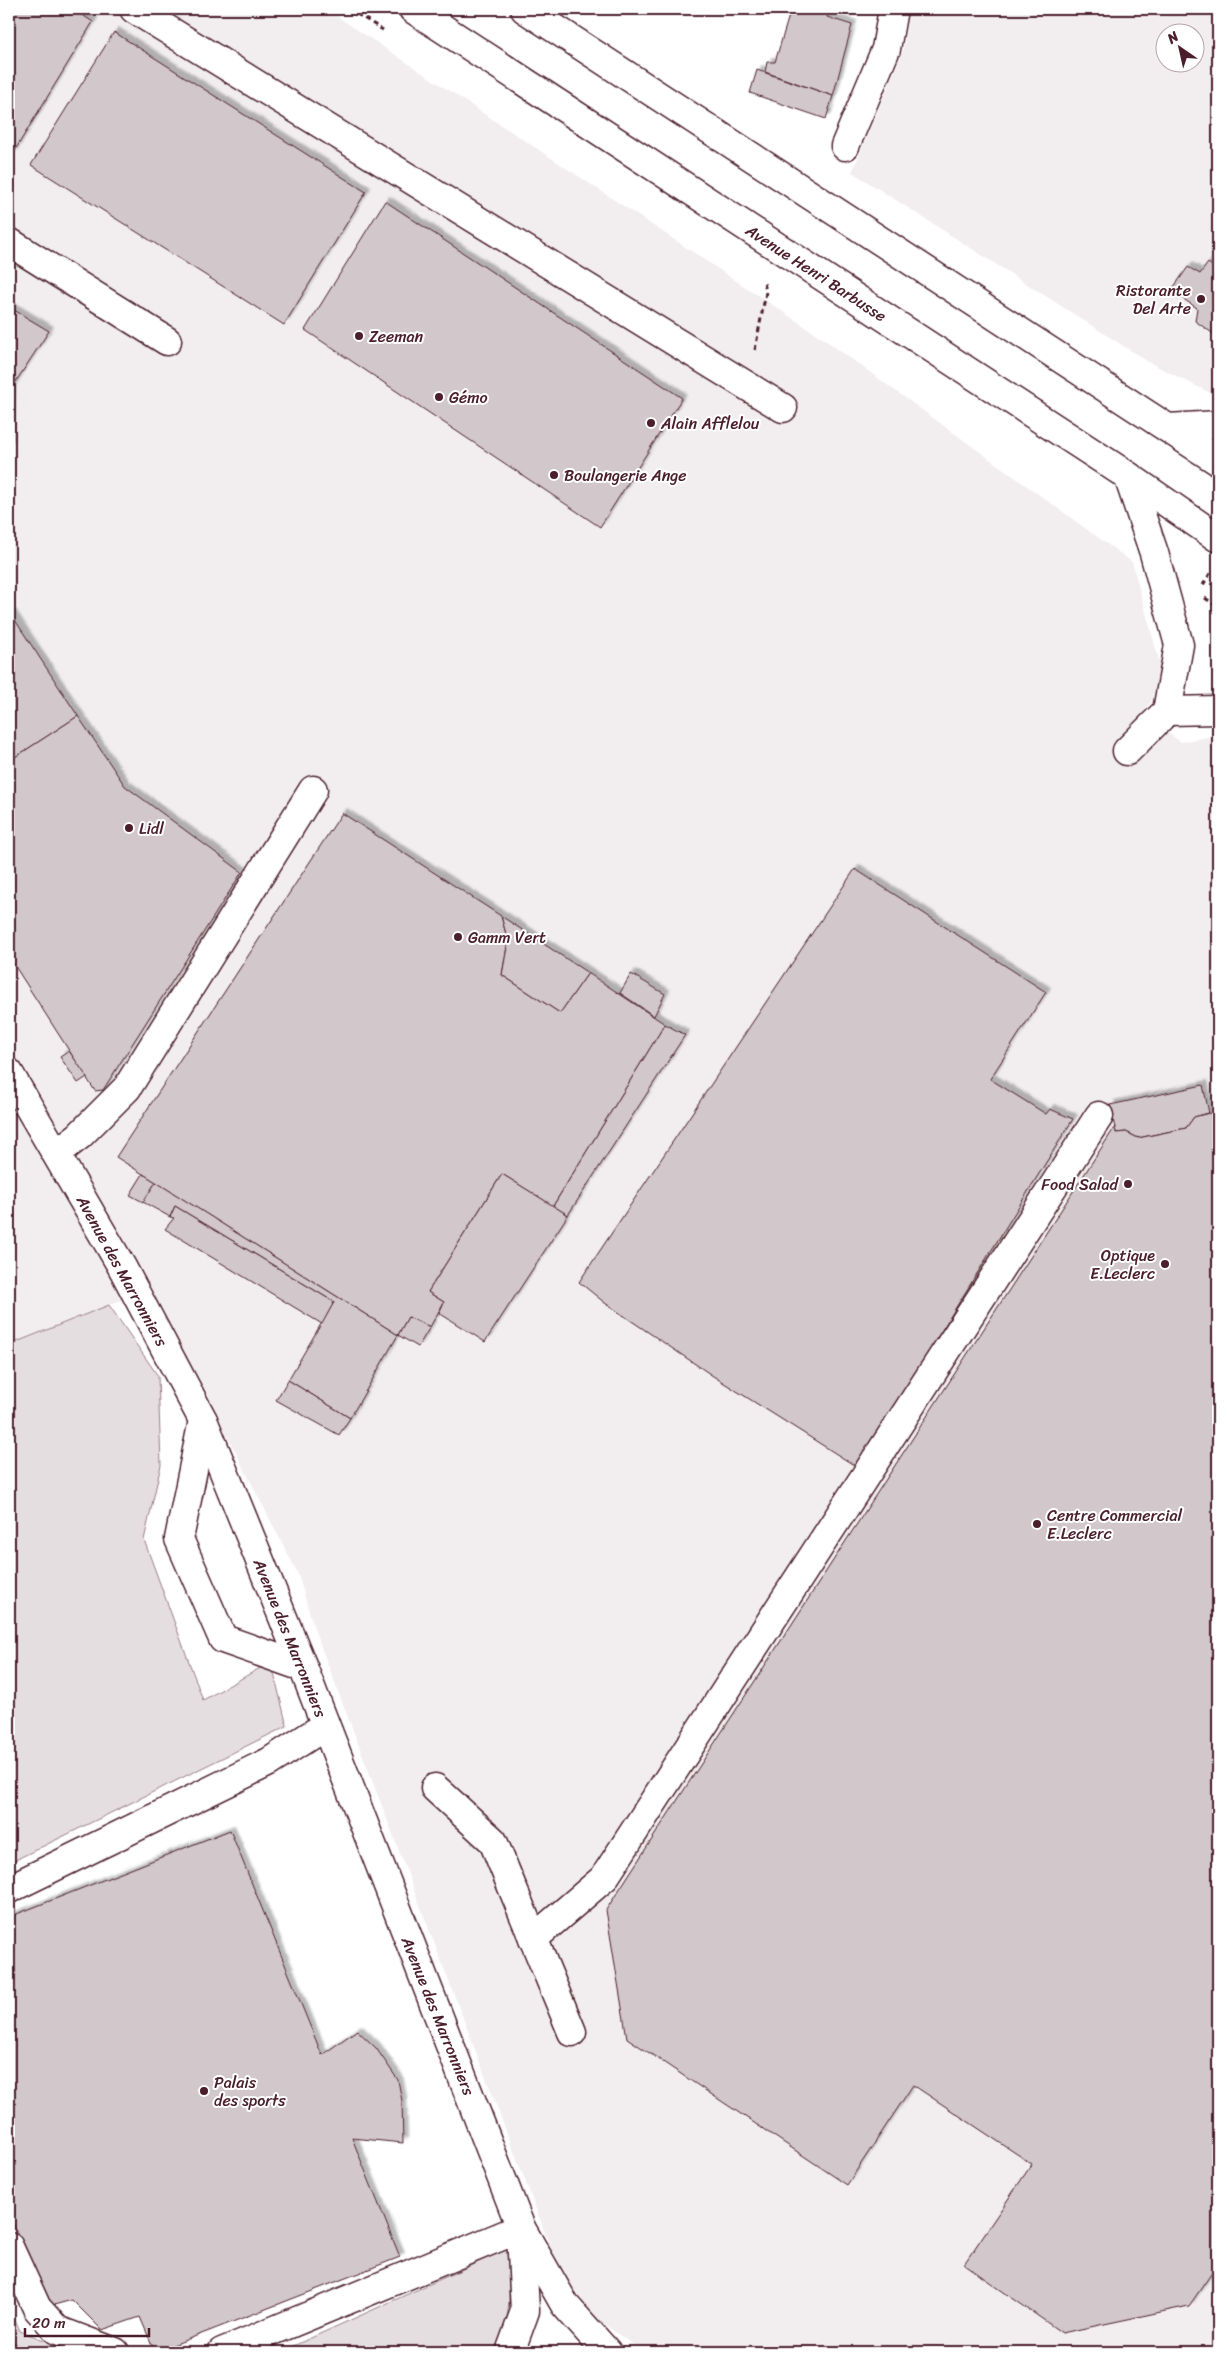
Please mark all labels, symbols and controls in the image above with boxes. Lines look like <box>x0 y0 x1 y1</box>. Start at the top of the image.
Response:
north arrow <box>1154 22 1204 72</box>
text: N <box>1161 24 1184 51</box>
street label: Avenue Henri Barbusse <box>739 216 892 330</box>
place label: Ristorante Del Arte <box>1116 276 1191 323</box>
marker: Ristorante Del Arte <box>1195 293 1207 305</box>
place label: Zeeman <box>369 322 423 351</box>
marker: Zeeman <box>353 330 365 342</box>
place label: Gémo <box>449 383 488 412</box>
marker: Gémo <box>433 391 445 403</box>
place label: Alain Afflelou <box>660 409 760 438</box>
marker: Alain Afflelou <box>645 417 657 429</box>
place label: Boulangerie Ange <box>564 461 687 490</box>
marker: Boulangerie Ange <box>548 469 560 481</box>
place label: Lidl <box>139 814 164 843</box>
marker: Lidl <box>123 822 135 834</box>
place label: Gamm Vert <box>468 923 546 952</box>
marker: Gamm Vert <box>452 931 464 943</box>
place label: Food Salad <box>1041 1170 1120 1199</box>
marker: Food Salad <box>1122 1178 1134 1190</box>
street label: Avenue des Marronniers <box>68 1189 176 1353</box>
place label: Optique E.Leclerc <box>1090 1241 1155 1288</box>
marker: Optique E.Leclerc <box>1159 1258 1171 1270</box>
place label: Centre Commercial E.Leclerc <box>1047 1501 1182 1548</box>
marker: Centre Commercial E.Leclerc <box>1031 1518 1043 1530</box>
street label: Avenue des Marronniers <box>244 1553 335 1723</box>
street label: Avenue des Marronniers <box>392 1931 483 2101</box>
place label: Palais des sports <box>214 2068 286 2115</box>
marker: Palais des sports <box>198 2085 210 2097</box>
scale bar <box>25 2306 149 2338</box>
text: 20 m <box>32 2310 66 2336</box>

